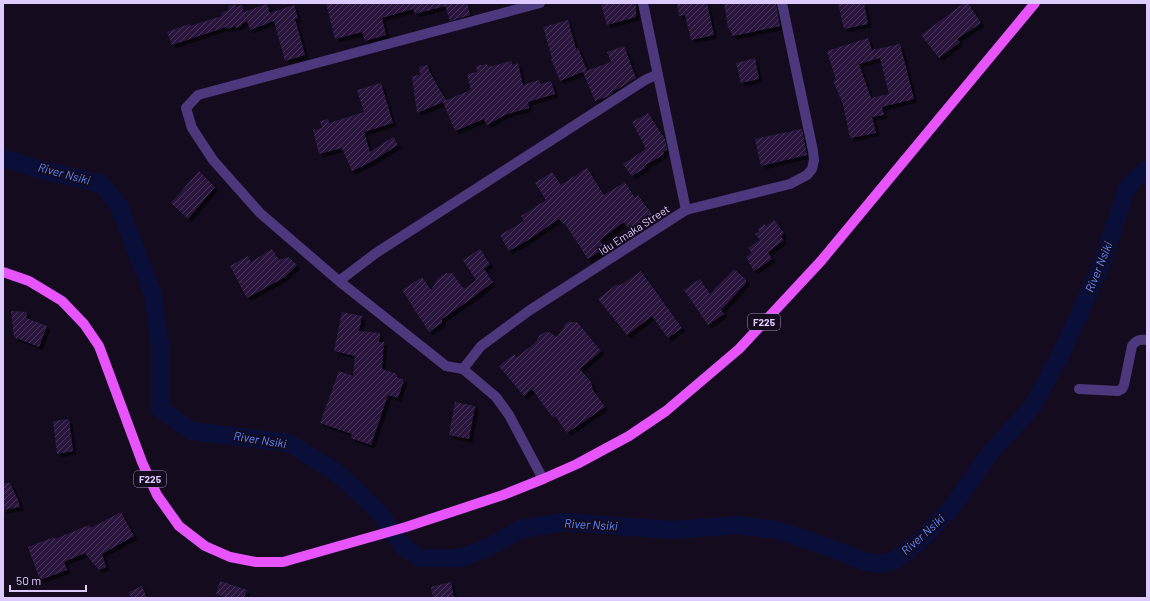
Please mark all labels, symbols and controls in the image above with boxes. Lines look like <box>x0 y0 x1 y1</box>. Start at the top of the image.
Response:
water label: River Nsiki <box>37 159 92 187</box>
street label: Idu Emaka Street <box>596 202 671 257</box>
water label: River Nsiki <box>1082 239 1115 294</box>
road number: F225 <box>748 314 780 330</box>
water label: River Nsiki <box>233 428 288 450</box>
road number: F225 <box>134 471 166 487</box>
water label: River Nsiki <box>898 511 947 557</box>
water label: River Nsiki <box>564 516 618 532</box>
scale bar <box>10 567 86 593</box>
text: 50 m <box>16 573 41 587</box>

